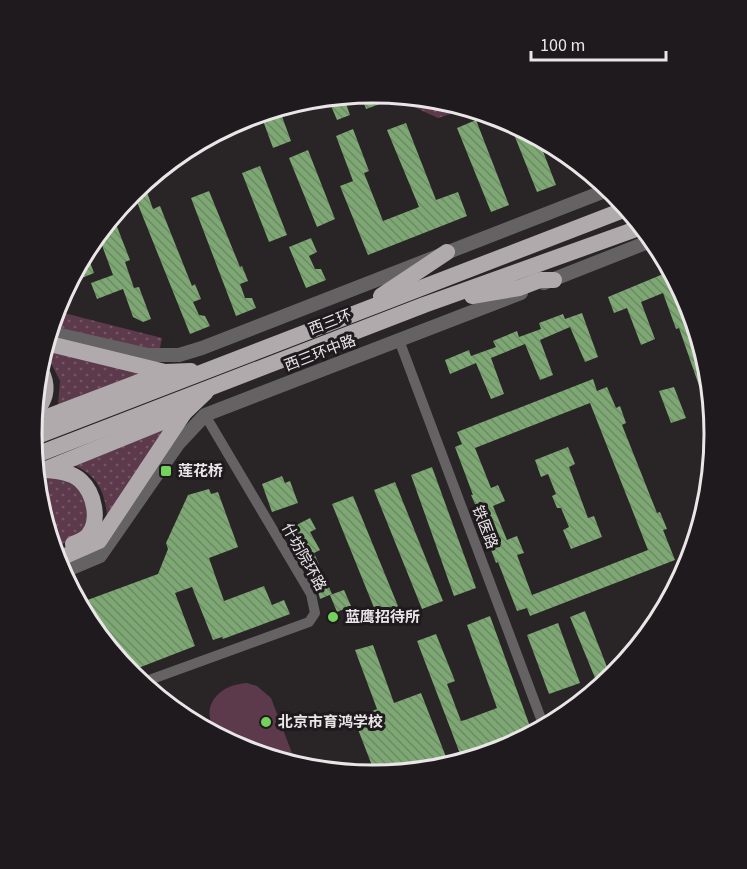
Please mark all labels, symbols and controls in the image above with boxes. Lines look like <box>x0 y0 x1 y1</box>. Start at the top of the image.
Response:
scale bar <box>531 24 666 62</box>
text: 100 m <box>540 33 585 58</box>
street label: 西三环 <box>305 305 355 340</box>
street label: 西三环中路 <box>281 330 359 377</box>
place label: 莲花桥 <box>178 461 223 482</box>
marker: 莲花桥 <box>159 464 173 478</box>
street label: 铁医路 <box>467 502 502 552</box>
street label: 什坊院环路 <box>276 519 331 595</box>
place label: 蓝鹰招待所 <box>345 607 420 628</box>
marker: 蓝鹰招待所 <box>326 610 340 624</box>
place label: 北京市育鸿学校 <box>278 712 383 733</box>
marker: 北京市育鸿学校 <box>259 715 273 729</box>

